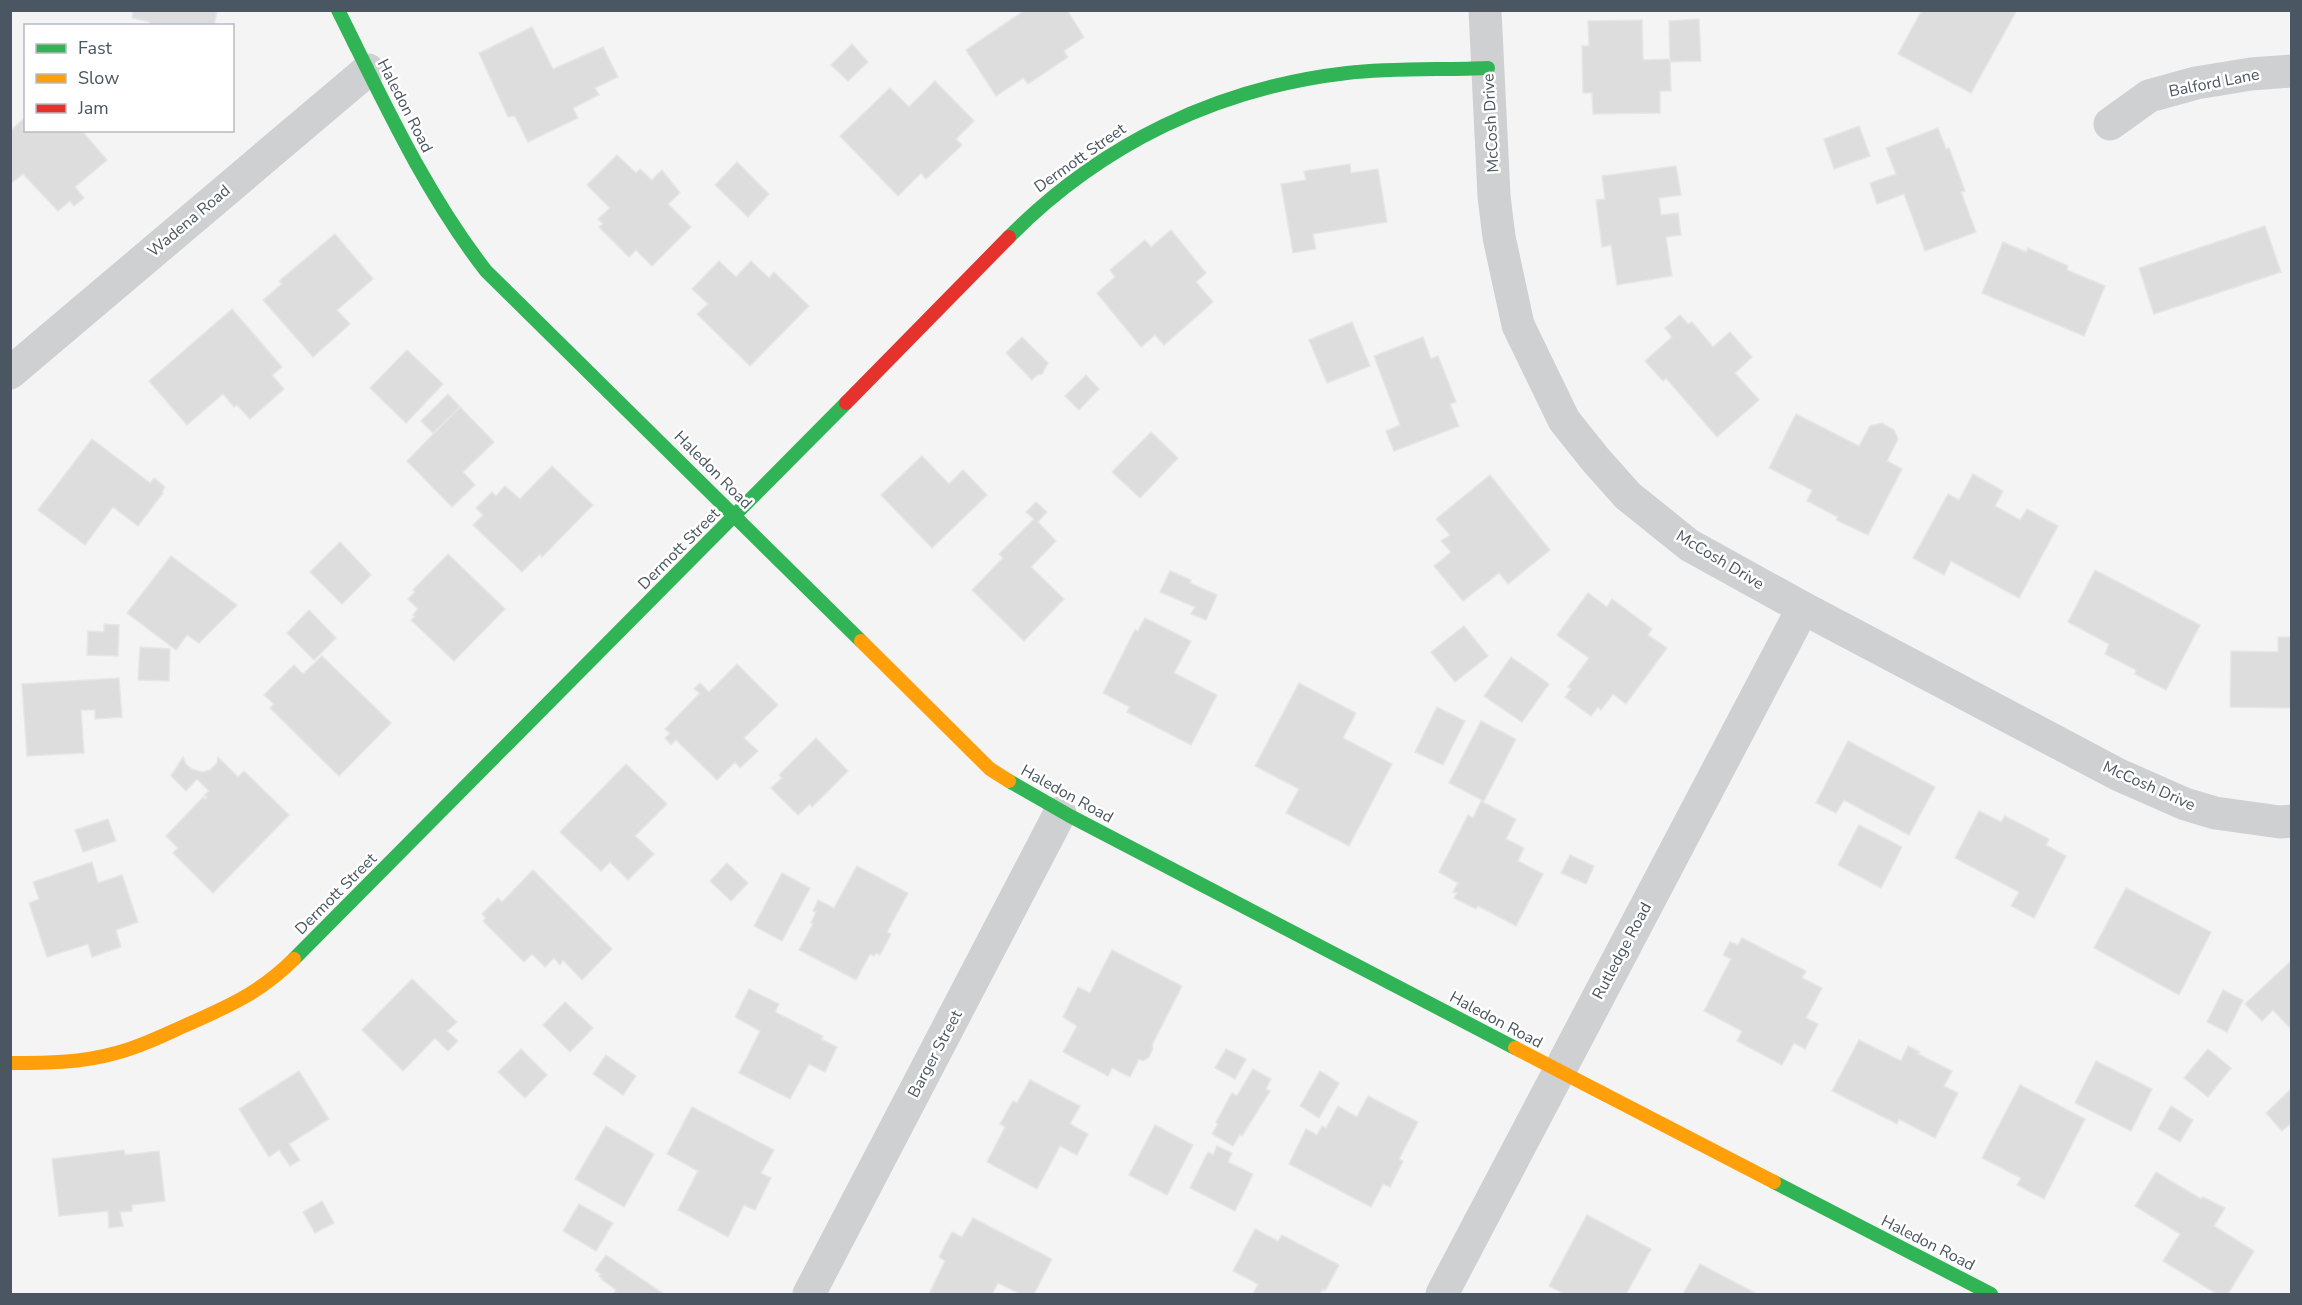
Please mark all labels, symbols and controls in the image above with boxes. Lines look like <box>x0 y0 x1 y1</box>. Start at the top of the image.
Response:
legend <box>24 24 234 132</box>
text: Fast <box>78 36 113 60</box>
street label: Haledon Road <box>372 55 438 157</box>
street label: Balford Lane <box>2167 63 2261 103</box>
text: Slow <box>78 66 119 90</box>
street label: McCosh Drive <box>1477 73 1505 173</box>
text: Jam <box>77 96 109 120</box>
street label: Dermott Street <box>1030 118 1131 198</box>
street label: Wadena Road <box>143 180 235 262</box>
street label: Haledon Road <box>669 426 757 514</box>
street label: Dermott Street <box>633 503 725 595</box>
street label: McCosh Drive <box>1672 525 1768 595</box>
street label: McCosh Drive <box>2099 756 2199 816</box>
street label: Haledon Road <box>1017 760 1117 828</box>
street label: Dermott Street <box>290 848 382 940</box>
street label: Rutledge Road <box>1587 899 1657 1003</box>
street label: Haledon Road <box>1446 986 1546 1054</box>
street label: Barger Street <box>903 1006 968 1102</box>
street label: Haledon Road <box>1877 1210 1979 1276</box>

